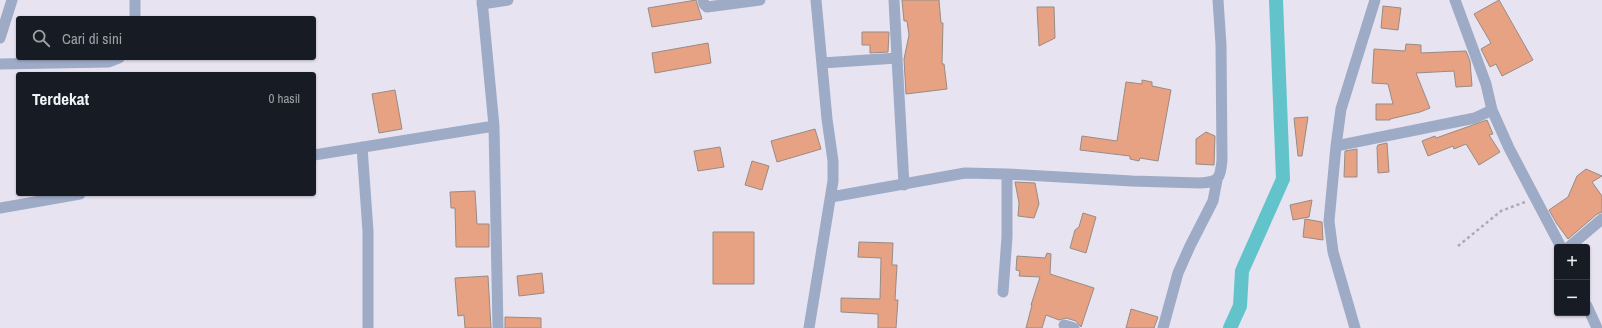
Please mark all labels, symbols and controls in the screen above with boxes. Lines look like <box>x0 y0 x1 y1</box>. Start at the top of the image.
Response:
search box <box>16 16 316 60</box>
icon: search <box>30 27 52 49</box>
text: Cari di sini <box>62 28 122 49</box>
text: Terdekat <box>32 87 89 110</box>
text: 0 hasil <box>269 90 300 107</box>
map controls <box>1554 244 1590 316</box>
button: + <box>1554 244 1590 280</box>
button: − <box>1554 280 1590 316</box>

